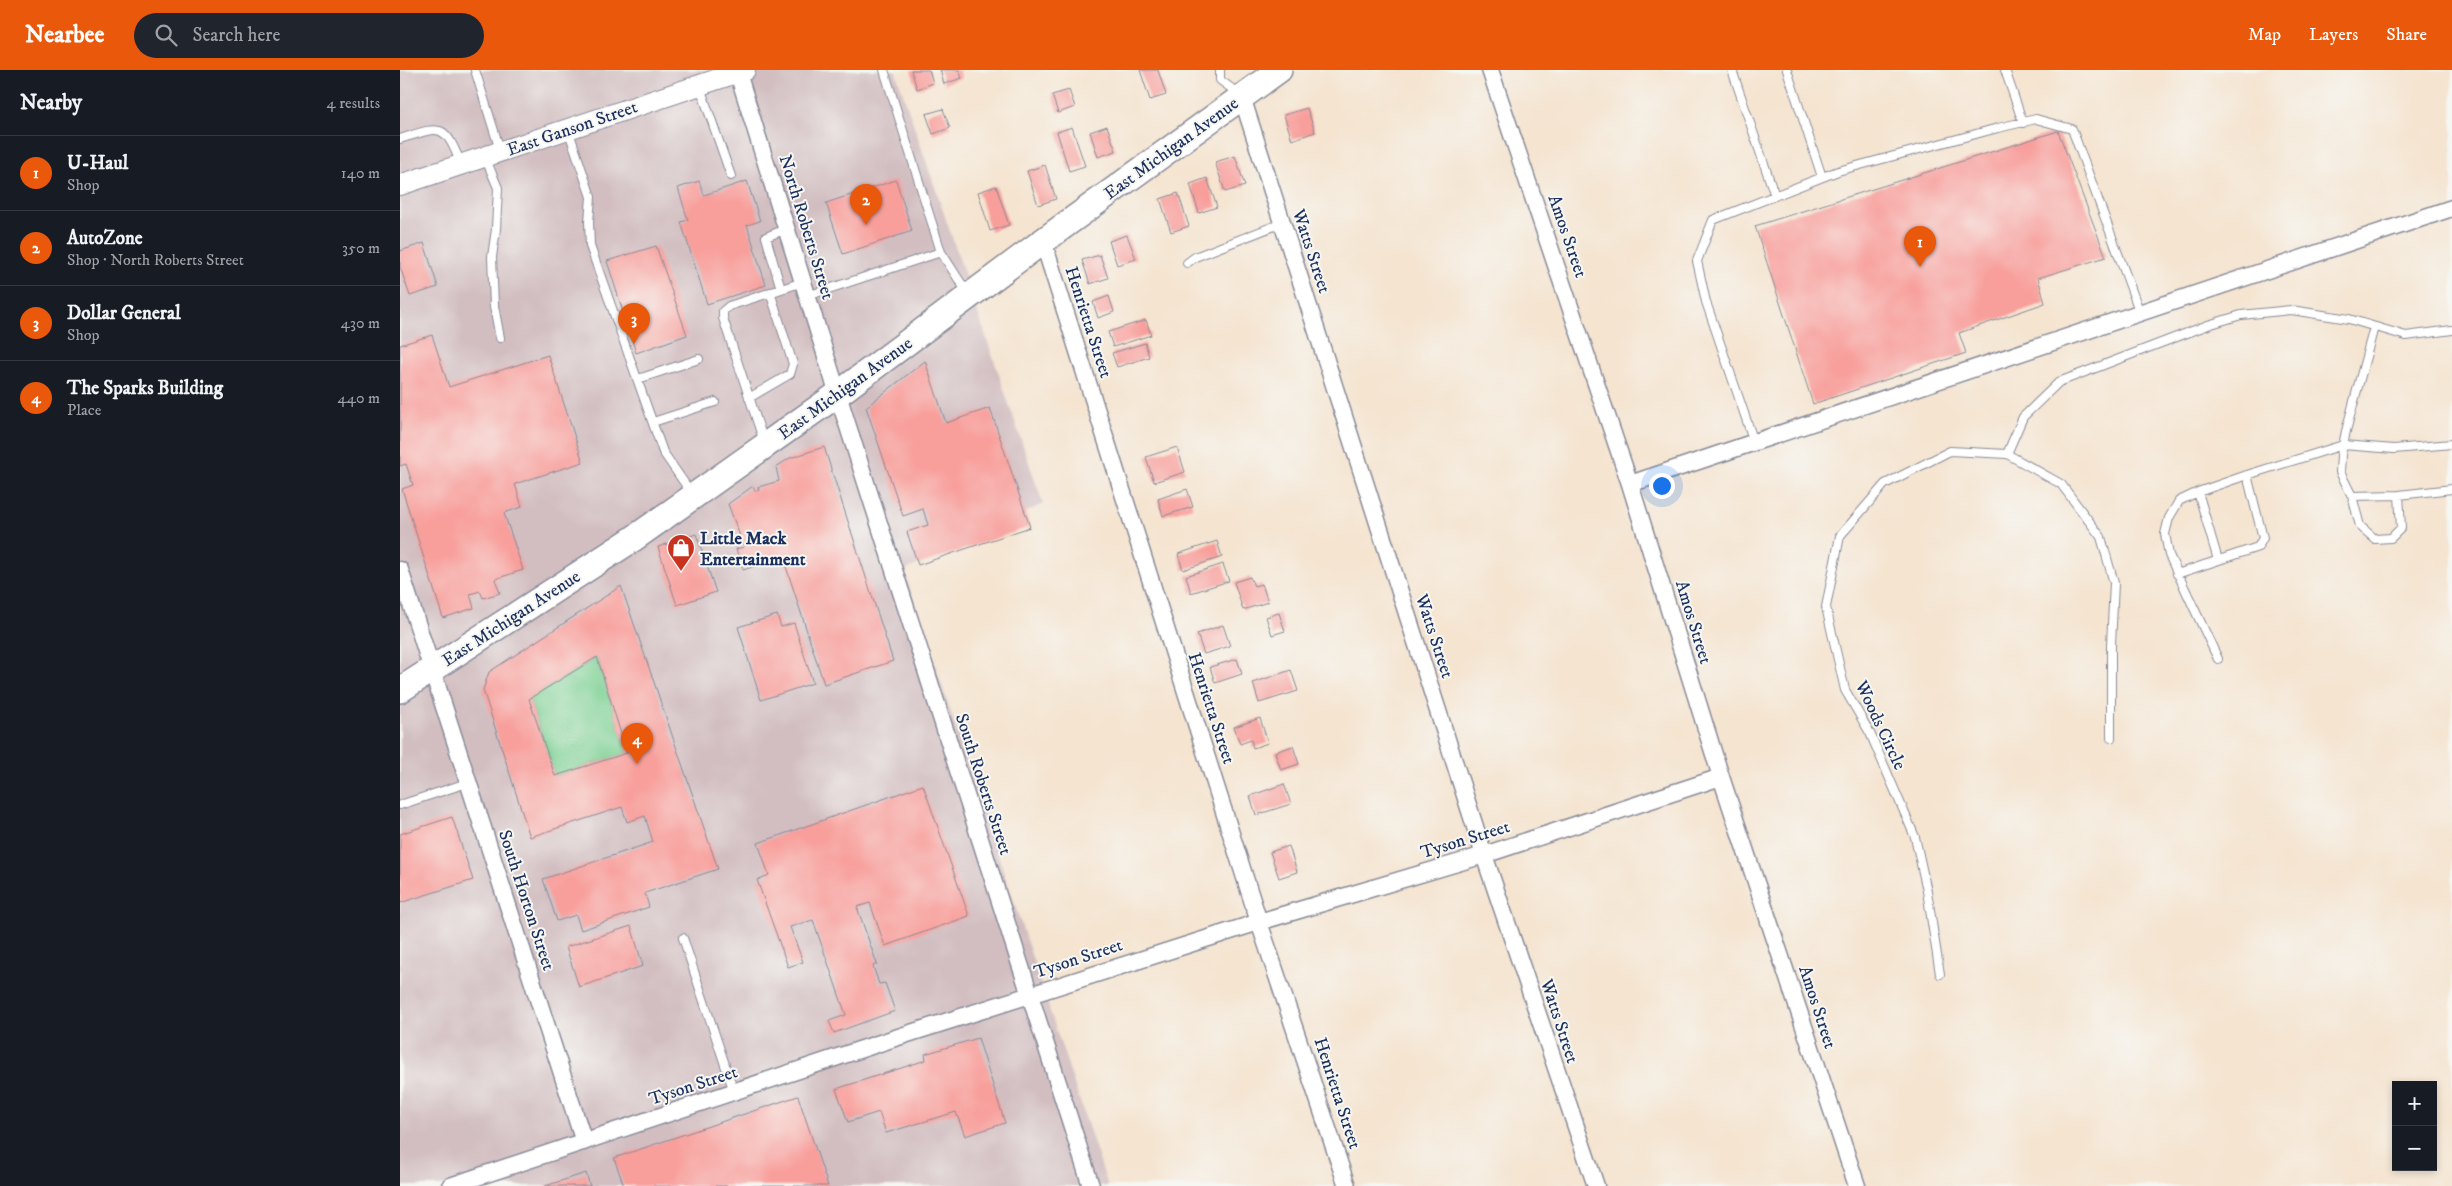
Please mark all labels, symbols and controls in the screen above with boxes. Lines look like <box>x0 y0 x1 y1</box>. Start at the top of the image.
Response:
search box <box>134 13 484 58</box>
text: Nearbee <box>25 20 104 50</box>
icon: search <box>152 21 180 49</box>
text: Search here <box>192 24 280 47</box>
text: Map <box>2248 24 2281 46</box>
text: Layers <box>2309 24 2358 46</box>
text: Share <box>2386 24 2427 46</box>
text: Nearby <box>20 90 82 116</box>
text: 4 results <box>327 93 380 113</box>
street label: East Michigan Avenue <box>1100 93 1243 205</box>
street label: East Ganson Street <box>504 96 641 162</box>
text: U-Haul <box>67 152 128 175</box>
street label: North Roberts Street <box>774 152 839 303</box>
text: 1 <box>33 163 39 183</box>
text: 140 m <box>341 163 380 183</box>
text: Shop <box>67 175 100 195</box>
pin: 2 <box>850 184 882 225</box>
street label: Amos Street <box>1543 192 1592 281</box>
street label: Watts Street <box>1287 206 1335 296</box>
pin: 1 <box>1904 226 1936 267</box>
text: AutoZone <box>67 227 143 250</box>
text: 2 <box>32 238 40 258</box>
text: 350 m <box>342 238 380 258</box>
text: Shop · North Roberts Street <box>67 250 244 270</box>
street label: Henrietta Street <box>1060 264 1117 381</box>
text: Dollar General <box>67 302 181 325</box>
pin: 3 <box>618 303 650 344</box>
text: 3 <box>33 313 39 333</box>
text: 430 m <box>341 313 380 333</box>
text: Shop <box>67 325 100 345</box>
street label: East Michigan Avenue <box>774 333 917 445</box>
text: The Sparks Building <box>67 377 223 400</box>
text: 4 <box>31 388 41 408</box>
text: 440 m <box>338 388 380 408</box>
text: Place <box>67 400 101 420</box>
your location <box>1649 473 1675 499</box>
place label: Little Mack Entertainment <box>700 528 806 571</box>
shop icon: Little Mack Entertainment <box>666 533 696 572</box>
street label: East Michigan Avenue <box>438 566 585 672</box>
street label: Amos Street <box>1670 578 1716 667</box>
street label: Watts Street <box>1410 591 1458 681</box>
street label: Henrietta Street <box>1183 650 1240 767</box>
street label: Woods Circle <box>1849 677 1910 773</box>
street label: South Roberts Street <box>950 711 1016 858</box>
pin: 4 <box>621 723 653 764</box>
street label: Tyson Street <box>1418 816 1513 864</box>
street label: South Horton Street <box>493 827 559 974</box>
street label: Tyson Street <box>1031 934 1126 984</box>
street label: Amos Street <box>1793 963 1841 1052</box>
street label: Watts Street <box>1535 976 1583 1066</box>
street label: Henrietta Street <box>1309 1035 1366 1152</box>
street label: Tyson Street <box>646 1061 741 1111</box>
map controls <box>2392 1081 2437 1171</box>
button: + <box>2392 1081 2437 1126</box>
button: − <box>2392 1126 2437 1171</box>

